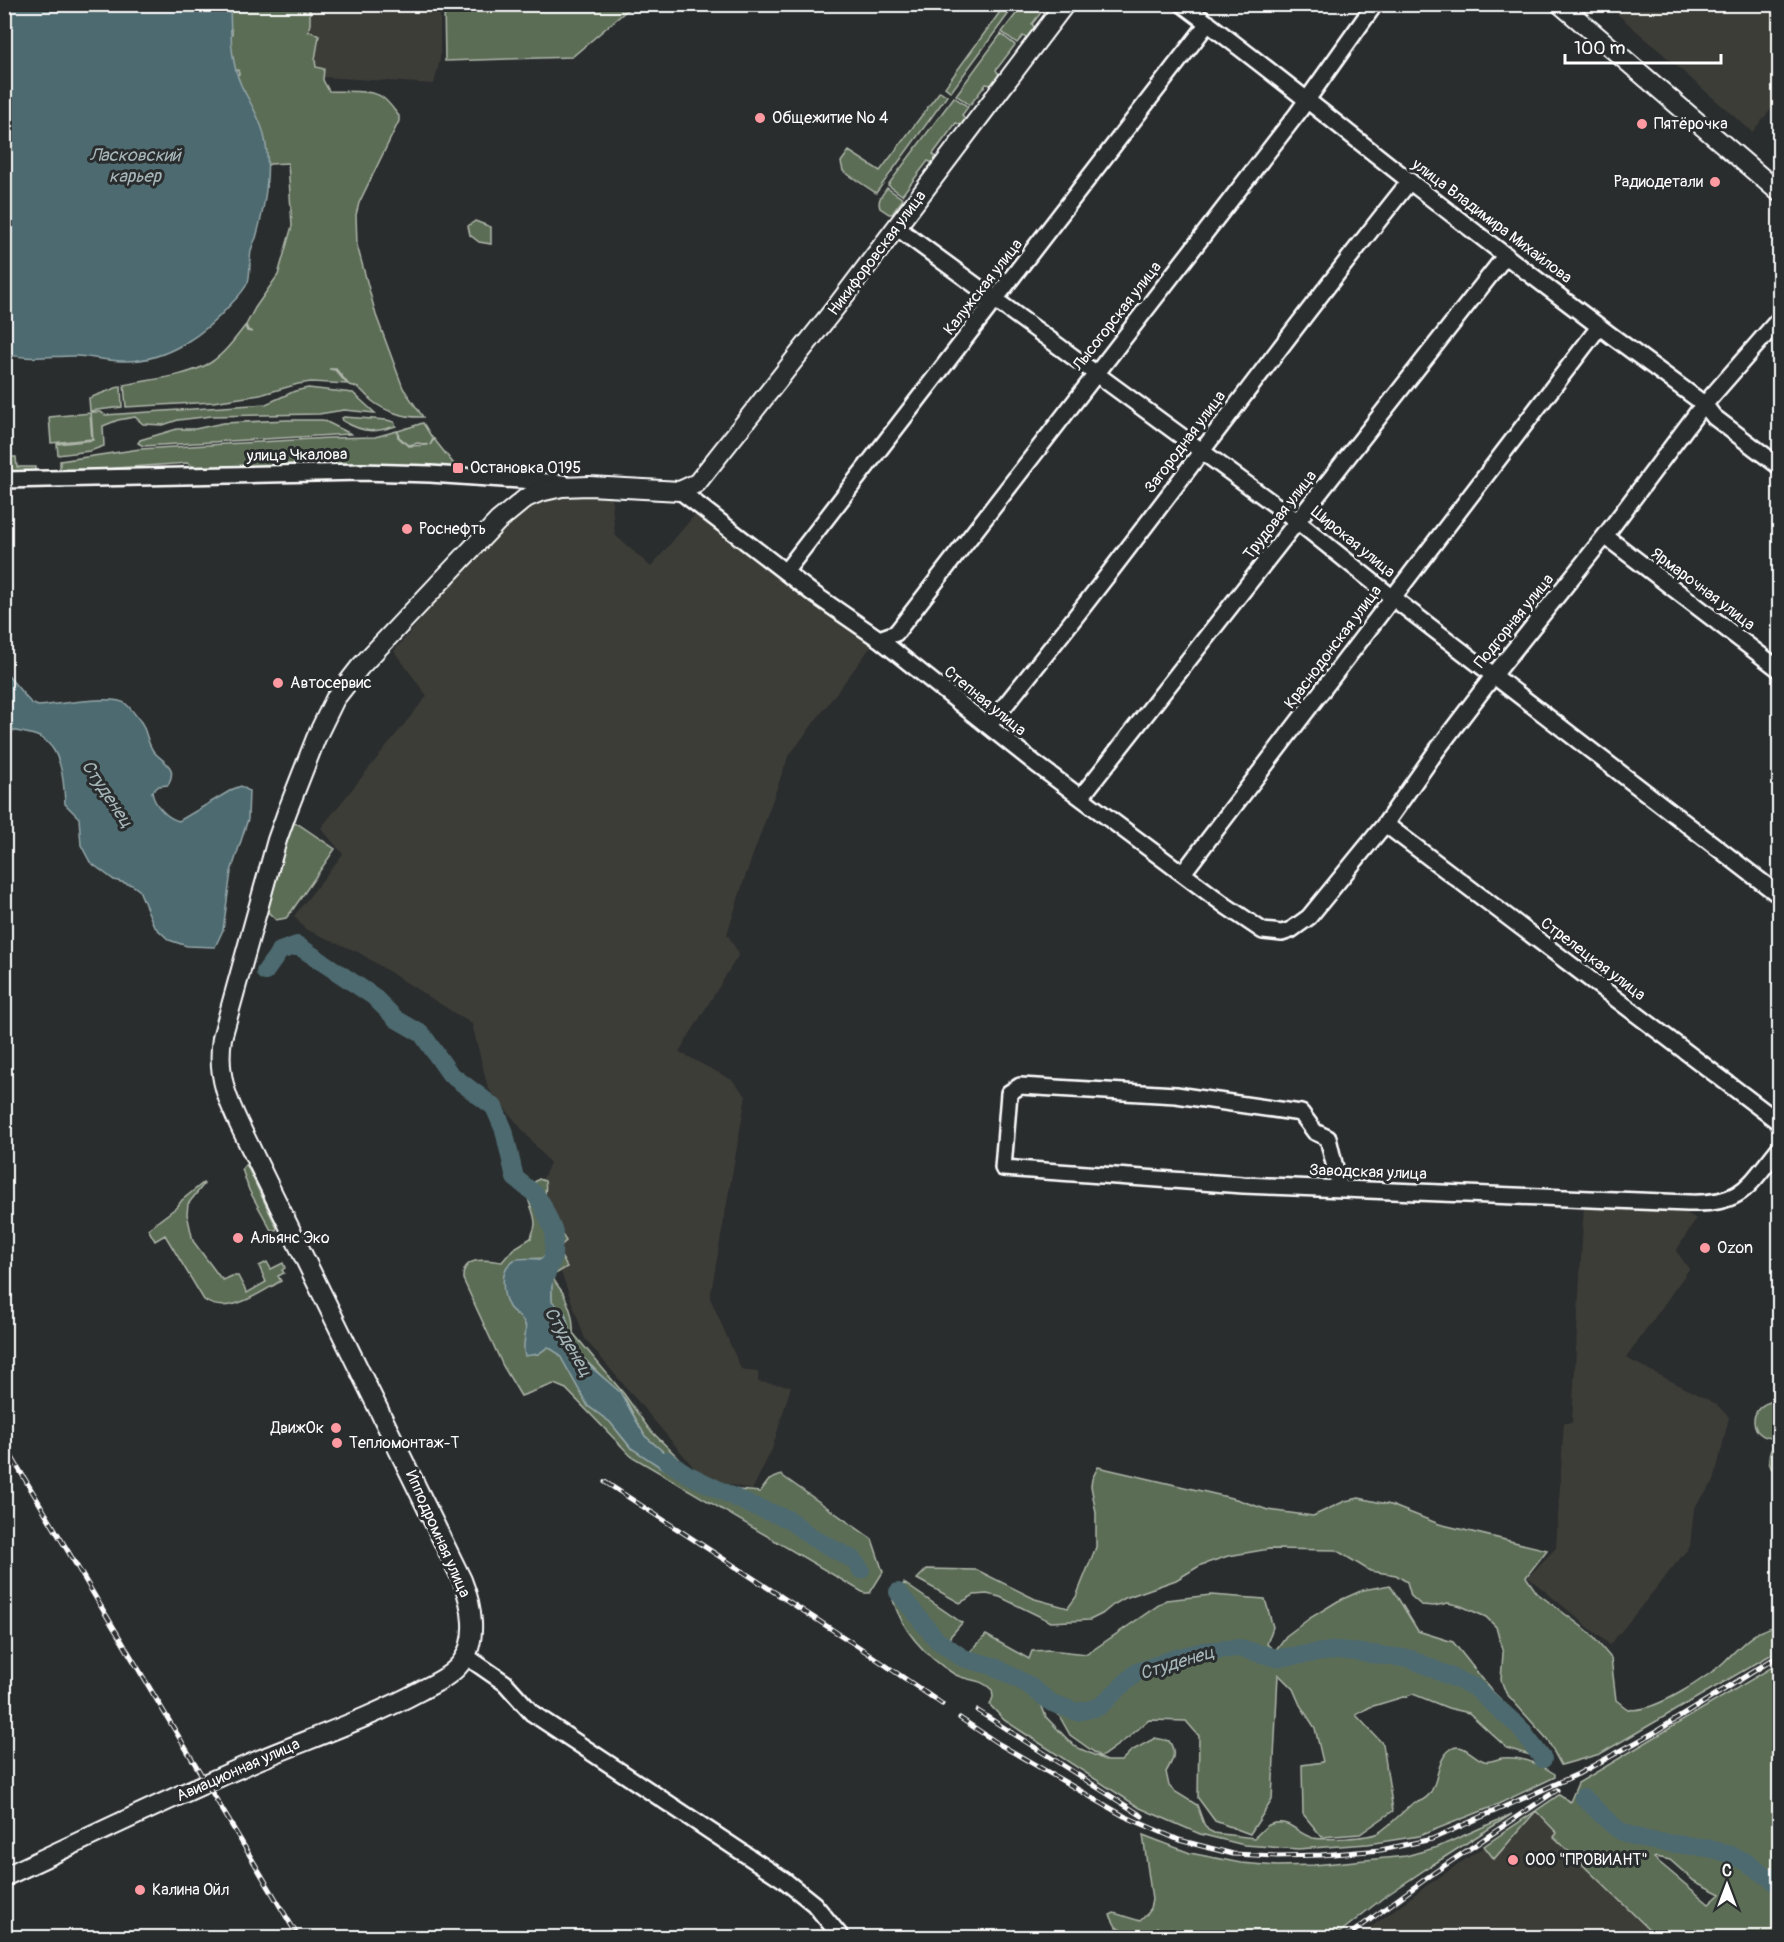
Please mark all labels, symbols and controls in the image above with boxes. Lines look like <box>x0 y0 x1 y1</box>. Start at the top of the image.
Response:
scale bar <box>1565 27 1721 65</box>
text: 100 m <box>1574 37 1626 60</box>
place label: Общежитие № 4 <box>772 108 888 128</box>
marker: Общежитие № 4 <box>753 111 767 125</box>
place label: Пятёрочка <box>1654 114 1728 134</box>
marker: Пятёрочка <box>1635 117 1649 131</box>
water label: Ласковский карьер <box>89 144 182 188</box>
street label: улица Владимира Михайлова <box>1407 154 1576 288</box>
place label: Радиодетали <box>1614 172 1703 192</box>
marker: Радиодетали <box>1708 175 1722 189</box>
street label: Никифоровская улица <box>824 187 930 319</box>
street label: Калужская улица <box>939 235 1027 339</box>
street label: Лысогорская улица <box>1068 257 1166 375</box>
street label: Загородная улица <box>1140 387 1230 497</box>
street label: улица Чкалова <box>245 444 348 466</box>
place label: Остановка 0195 <box>470 458 581 478</box>
marker: Остановка 0195 <box>451 461 465 475</box>
street label: Трудовая улица <box>1239 466 1321 564</box>
street label: Широкая улица <box>1307 502 1399 582</box>
place label: Роснефть <box>419 519 486 539</box>
marker: Роснефть <box>400 522 414 536</box>
street label: Ярмарочная улица <box>1647 543 1759 635</box>
street label: Подгорная улица <box>1470 570 1558 672</box>
street label: Краснодонская улица <box>1280 581 1386 713</box>
street label: Степная улица <box>940 662 1030 740</box>
place label: Автосервис <box>290 673 372 693</box>
marker: Автосервис <box>271 676 285 690</box>
water label: Студенец <box>76 756 138 832</box>
street label: Стрелецкая улица <box>1537 913 1649 1005</box>
street label: Заводская улица <box>1309 1160 1427 1184</box>
place label: Альянс Эко <box>250 1228 330 1248</box>
marker: Альянс Эко <box>231 1231 245 1245</box>
place label: Ozon <box>1717 1238 1753 1258</box>
marker: Ozon <box>1698 1241 1712 1255</box>
water label: Студенец <box>539 1303 597 1381</box>
place label: ДвижОк <box>270 1418 324 1438</box>
marker: ДвижОк <box>329 1421 343 1435</box>
place label: Тепломонтаж-Т <box>349 1433 460 1453</box>
marker: Тепломонтаж-Т <box>330 1436 344 1450</box>
street label: Ипподромная улица <box>401 1467 475 1601</box>
water label: Студенец <box>1137 1641 1217 1685</box>
street label: Авиационная улица <box>173 1734 303 1806</box>
place label: ООО "ПРОВИАНТ" <box>1525 1850 1648 1870</box>
marker: ООО "ПРОВИАНТ" <box>1506 1853 1520 1867</box>
north arrow <box>1697 1855 1757 1915</box>
text: С <box>1722 1861 1732 1881</box>
place label: Калина Ойл <box>152 1880 229 1900</box>
marker: Калина Ойл <box>133 1883 147 1897</box>

